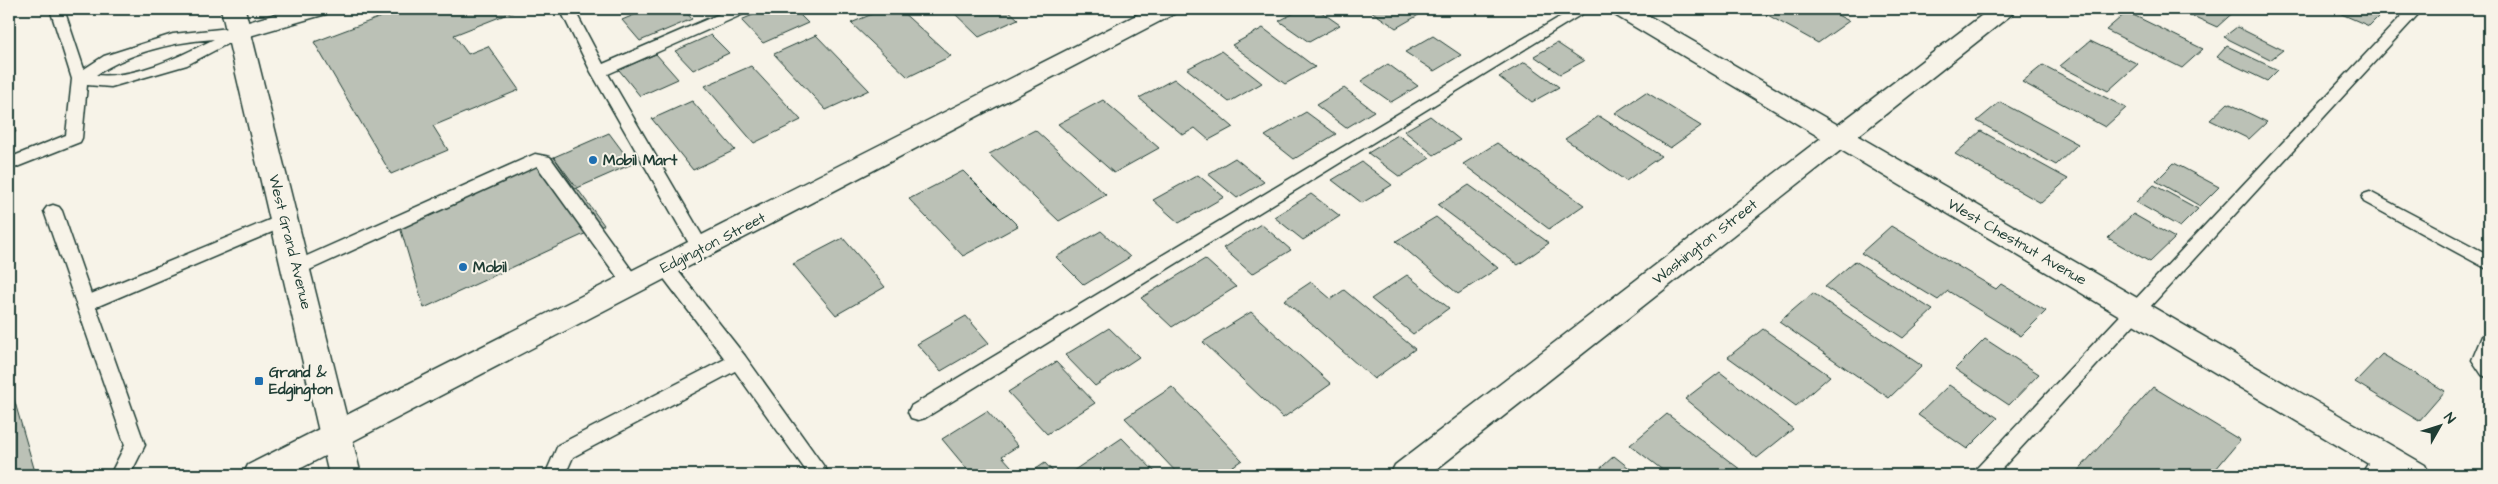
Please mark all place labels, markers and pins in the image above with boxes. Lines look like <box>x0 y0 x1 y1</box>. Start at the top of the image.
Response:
place label: Mobil Mart <box>603 150 678 171</box>
marker: Mobil Mart <box>587 154 599 166</box>
place label: Mobil <box>473 257 508 278</box>
marker: Mobil <box>457 261 469 273</box>
place label: Grand & Edgington <box>269 362 333 402</box>
marker: Grand & Edgington <box>253 375 265 387</box>

